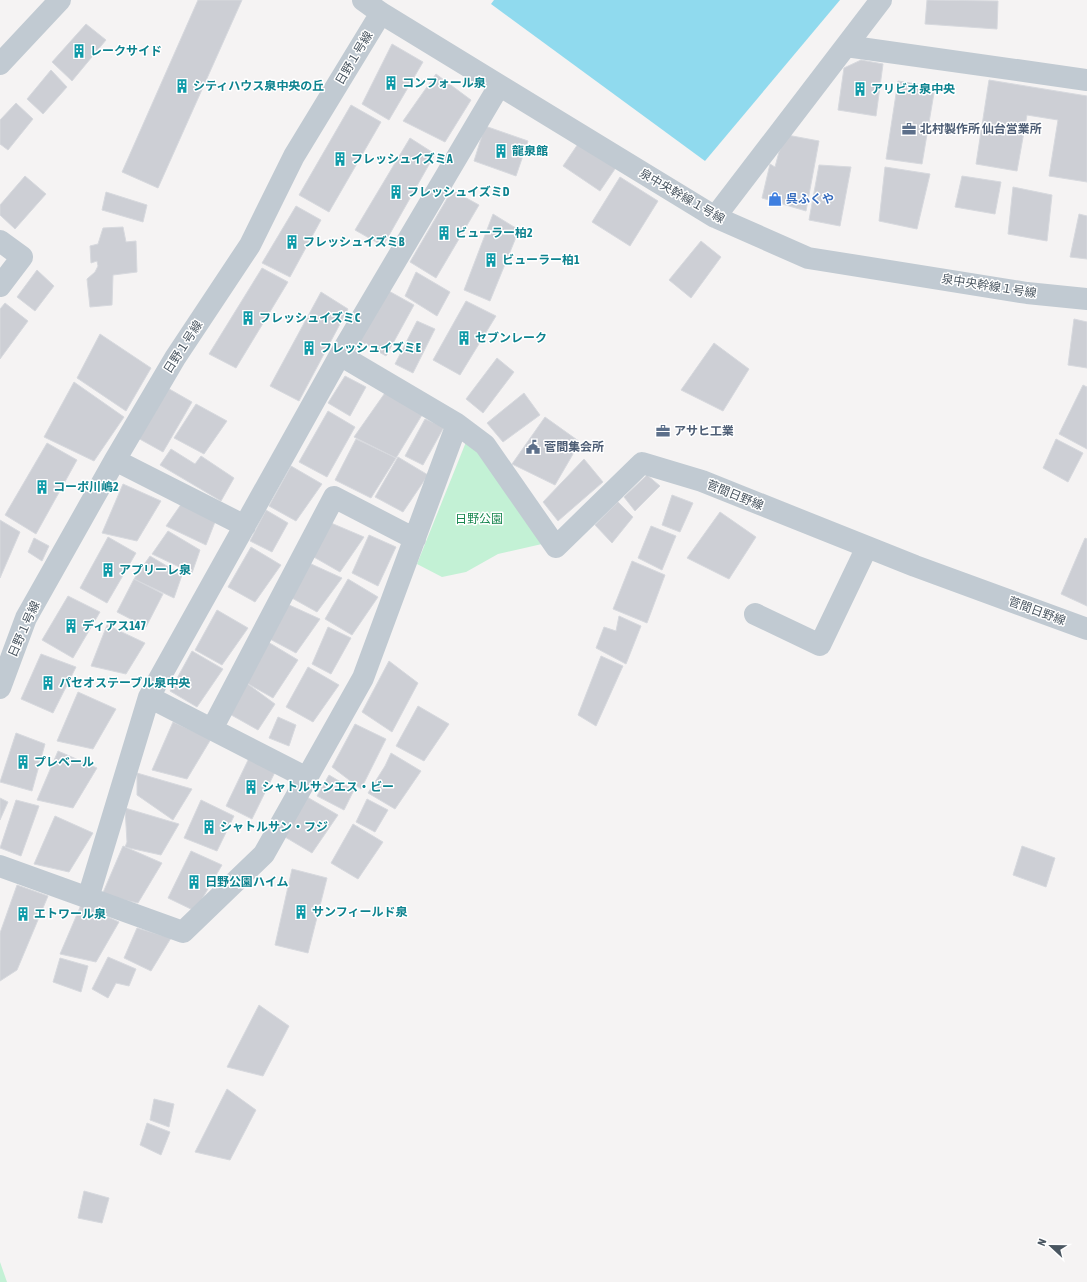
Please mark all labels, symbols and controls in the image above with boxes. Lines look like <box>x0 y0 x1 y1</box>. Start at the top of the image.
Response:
street label: 日野１号線 <box>333 29 375 87</box>
building icon: レークサイド <box>71 43 87 59</box>
place label: レークサイド <box>90 44 162 58</box>
building icon: コンフォール泉 <box>383 75 399 91</box>
place label: コンフォール泉 <box>402 76 486 90</box>
building icon: シティハウス泉中央の丘 <box>174 78 190 94</box>
place label: シティハウス泉中央の丘 <box>193 79 324 93</box>
building icon: アリビオ泉中央 <box>852 81 868 97</box>
place label: アリビオ泉中央 <box>871 82 955 96</box>
office icon: 北村製作所 仙台営業所 <box>901 121 917 137</box>
place label: 北村製作所 仙台営業所 <box>920 122 1042 136</box>
building icon: 龍泉館 <box>493 143 509 159</box>
place label: 龍泉館 <box>512 144 548 158</box>
building icon: フレッシュイズミA <box>332 151 348 167</box>
place label: フレッシュイズミA <box>351 152 453 166</box>
street label: 泉中央幹線１号線 <box>637 166 727 226</box>
building icon: フレッシュイズミD <box>388 184 404 200</box>
place label: フレッシュイズミD <box>407 185 510 199</box>
shop icon: 呉ふくや <box>767 191 783 207</box>
place label: 呉ふくや <box>786 192 834 206</box>
building icon: ビューラー柏2 <box>436 225 452 241</box>
place label: ビューラー柏2 <box>455 226 533 240</box>
building icon: フレッシュイズミB <box>284 234 300 250</box>
place label: フレッシュイズミB <box>303 235 405 249</box>
building icon: ビューラー柏1 <box>483 252 499 268</box>
place label: ビューラー柏1 <box>502 253 580 267</box>
street label: 泉中央幹線１号線 <box>940 272 1038 300</box>
building icon: フレッシュイズミC <box>240 310 256 326</box>
place label: フレッシュイズミC <box>259 311 361 325</box>
street label: 日野１号線 <box>161 318 205 376</box>
building icon: セブンレーク <box>456 330 472 346</box>
place label: セブンレーク <box>475 331 547 345</box>
building icon: フレッシュイズミE <box>301 340 317 356</box>
place label: フレッシュイズミE <box>320 341 421 355</box>
office icon: アサヒ工業 <box>655 423 671 439</box>
place label: アサヒ工業 <box>674 424 734 438</box>
public building icon: 菅間集会所 <box>525 439 541 455</box>
place label: 菅間集会所 <box>544 440 604 454</box>
street label: 菅間日野線 <box>705 477 765 513</box>
building icon: コーポ川嶋2 <box>34 479 50 495</box>
place label: コーポ川嶋2 <box>53 480 119 494</box>
park label: 日野公園 <box>455 512 503 526</box>
building icon: アプリーレ泉 <box>100 562 116 578</box>
place label: アプリーレ泉 <box>119 563 191 577</box>
street label: 菅間日野線 <box>1006 594 1068 628</box>
street label: 日野１号線 <box>5 599 43 659</box>
building icon: ディアス147 <box>63 618 79 634</box>
place label: ディアス147 <box>82 619 146 633</box>
building icon: パセオステーブル泉中央 <box>40 675 56 691</box>
place label: パセオステーブル泉中央 <box>59 676 190 690</box>
building icon: プレベール <box>15 754 31 770</box>
place label: プレベール <box>34 755 94 769</box>
building icon: シャトルサンエス・ビー <box>243 779 259 795</box>
place label: シャトルサンエス・ビー <box>262 780 394 794</box>
building icon: シャトルサン・フジ <box>201 819 217 835</box>
place label: シャトルサン・フジ <box>220 820 328 834</box>
building icon: 日野公園ハイム <box>186 874 202 890</box>
place label: 日野公園ハイム <box>205 875 289 889</box>
building icon: サンフィールド泉 <box>293 904 309 920</box>
place label: サンフィールド泉 <box>312 905 407 919</box>
building icon: エトワール泉 <box>15 906 31 922</box>
place label: エトワール泉 <box>34 907 106 921</box>
north arrow <box>1031 1226 1071 1266</box>
text: N <box>1035 1237 1049 1248</box>

